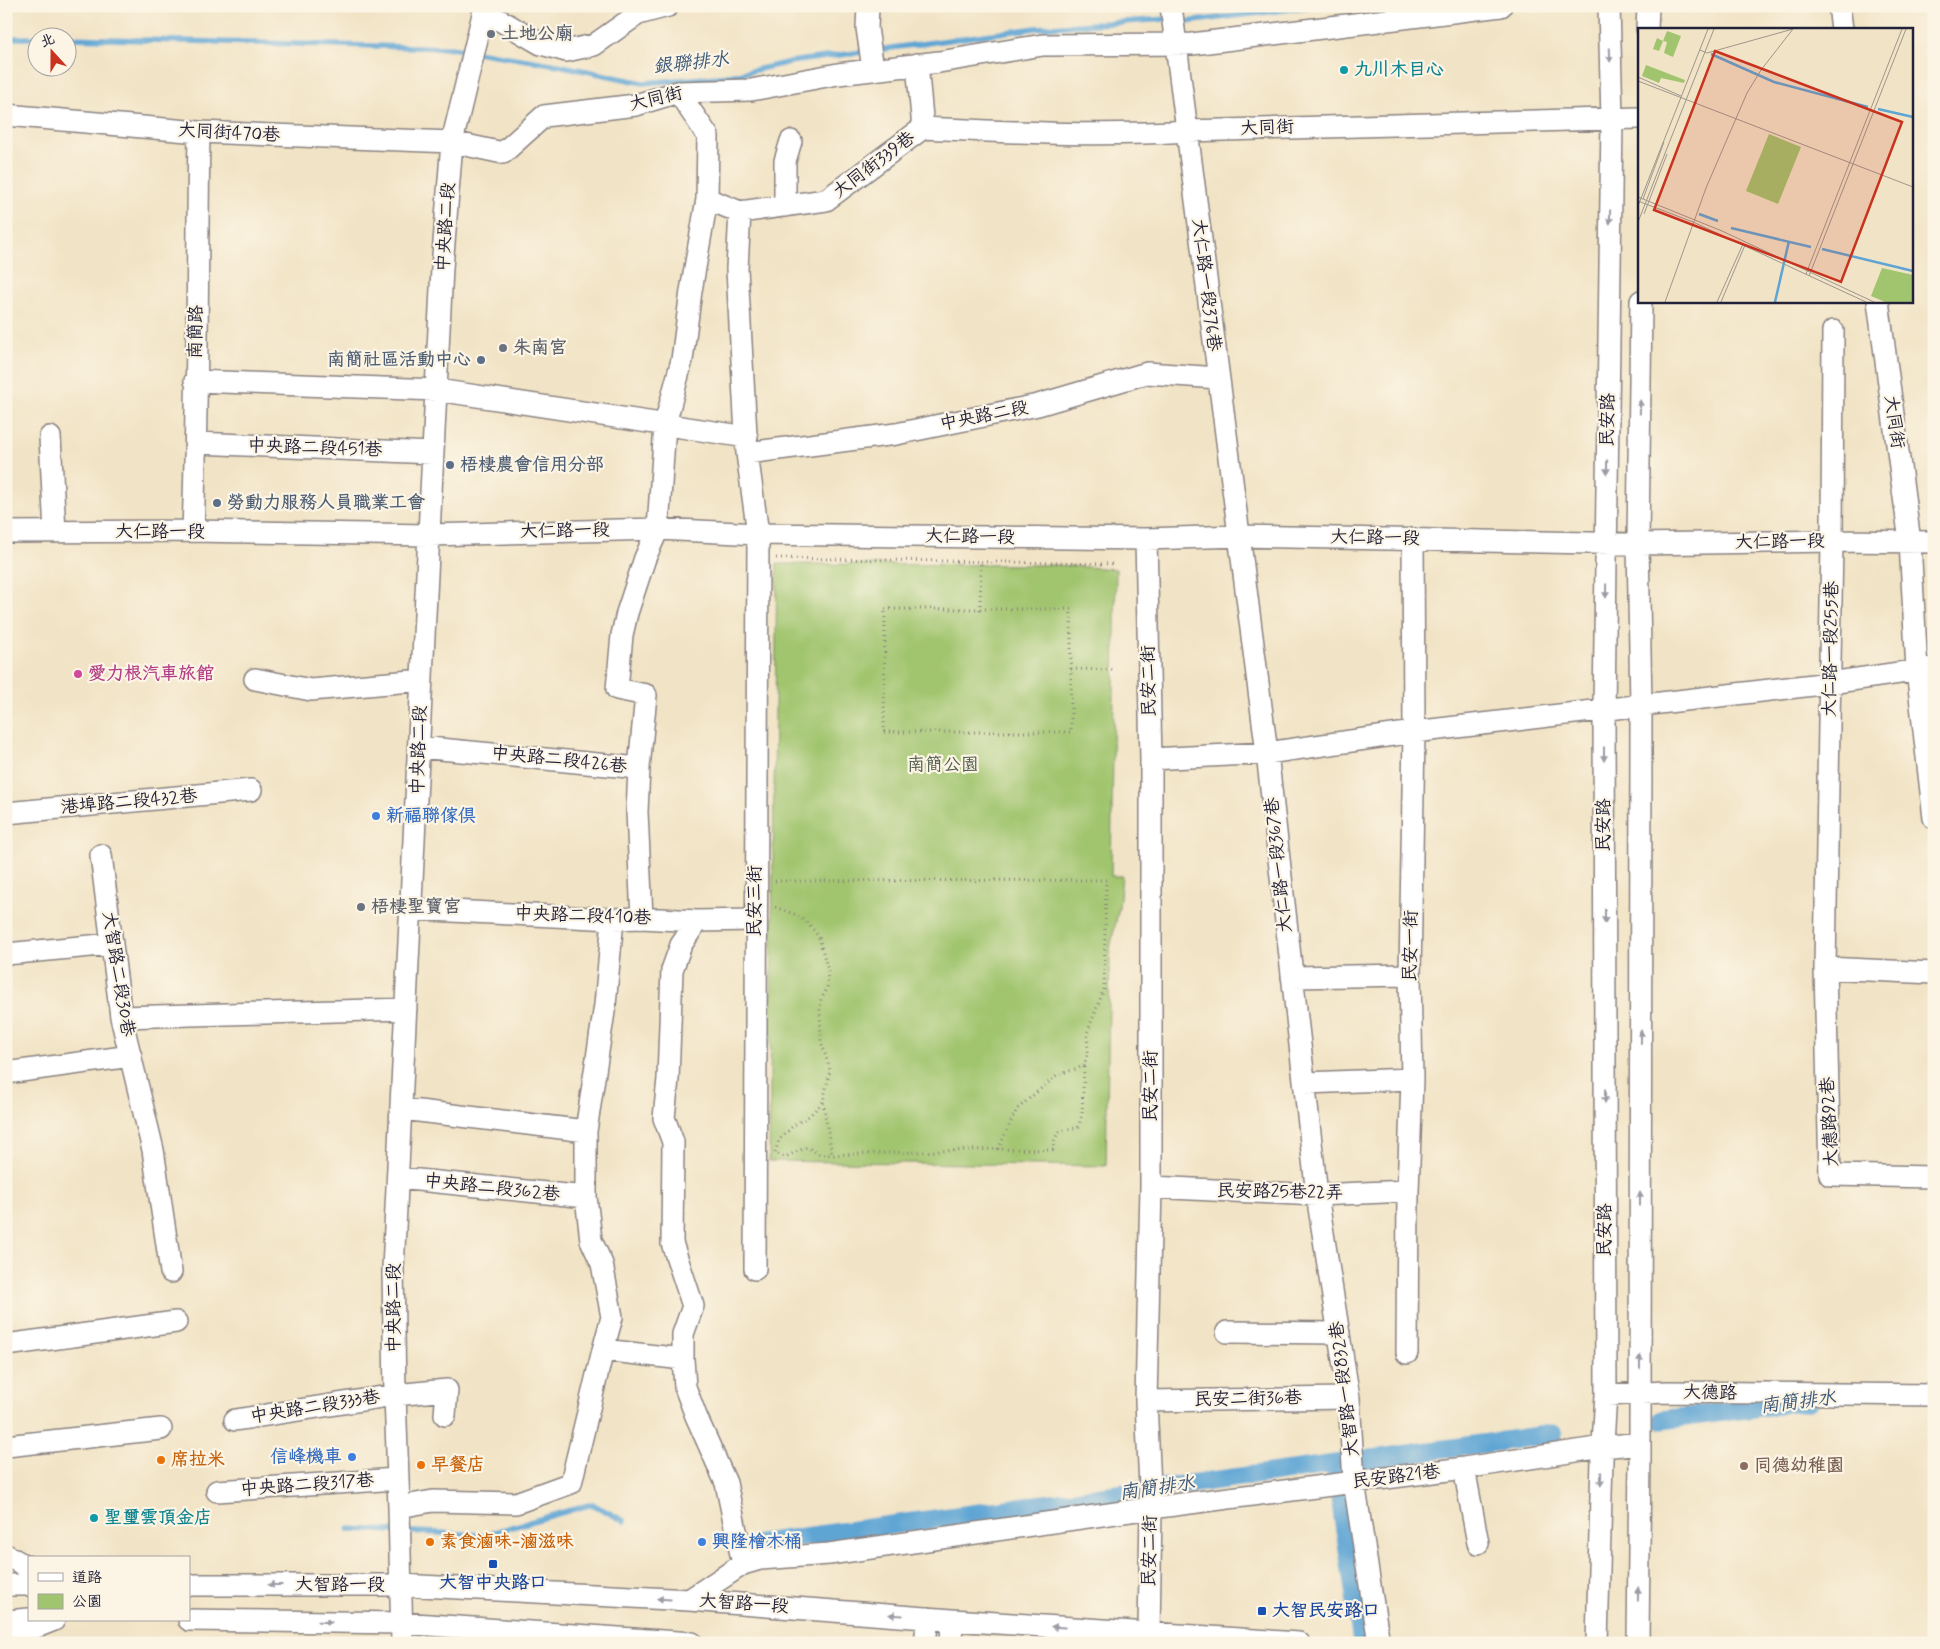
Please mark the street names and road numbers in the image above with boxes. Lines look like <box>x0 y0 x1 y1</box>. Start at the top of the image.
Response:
street label: 大同街 <box>627 81 685 117</box>
street label: 大同街 <box>1240 115 1294 141</box>
street label: 大同街470巷 <box>177 118 281 148</box>
street label: 大同街339巷 <box>828 126 920 204</box>
street label: 中央路二段 <box>431 181 461 273</box>
street label: 大仁路一段376巷 <box>1186 217 1226 353</box>
street label: 南簡路 <box>184 305 208 359</box>
street label: 民安路 <box>1596 393 1620 447</box>
street label: 大同街 <box>1878 394 1910 450</box>
street label: 中央路二段 <box>938 396 1030 436</box>
street label: 中央路二段451巷 <box>247 434 383 462</box>
street label: 大仁路一段 <box>520 518 610 544</box>
street label: 大仁路一段 <box>115 520 205 544</box>
street label: 大仁路一段 <box>925 524 1015 550</box>
street label: 大仁路一段 <box>1330 525 1420 551</box>
street label: 大仁路一段 <box>1735 529 1825 555</box>
street label: 大仁路一段255巷 <box>1818 581 1844 717</box>
street label: 民安二街 <box>1136 645 1162 717</box>
street label: 中央路二段 <box>405 705 433 795</box>
street label: 中央路二段426巷 <box>490 741 628 779</box>
street label: 港埠路二段432巷 <box>60 784 198 820</box>
street label: 大仁路一段367巷 <box>1260 796 1298 934</box>
street label: 民安路 <box>1592 798 1616 852</box>
street label: 民安三街 <box>743 865 767 937</box>
street label: 中央路二段410巷 <box>514 902 652 930</box>
street label: 大智路二段30巷 <box>96 910 140 1038</box>
street label: 民安一街 <box>1398 910 1424 982</box>
street label: 民安二街 <box>1139 1050 1163 1122</box>
street label: 大德路92巷 <box>1816 1076 1844 1168</box>
street label: 中央路二段362巷 <box>423 1169 561 1207</box>
street label: 民安路25巷22弄 <box>1216 1179 1344 1205</box>
street label: 民安路 <box>1593 1203 1617 1257</box>
street label: 中央路二段 <box>382 1263 406 1353</box>
street label: 大智路一段832巷 <box>1325 1320 1365 1458</box>
street label: 大德路 <box>1683 1381 1737 1405</box>
street label: 中央路二段333巷 <box>248 1385 382 1429</box>
street label: 民安二街36巷 <box>1194 1386 1302 1412</box>
street label: 民安路21巷 <box>1351 1460 1441 1494</box>
street label: 中央路二段317巷 <box>239 1468 375 1502</box>
street label: 民安二街 <box>1137 1515 1163 1587</box>
street label: 大智路一段 <box>295 1573 385 1597</box>
street label: 大智路一段 <box>698 1589 790 1619</box>

